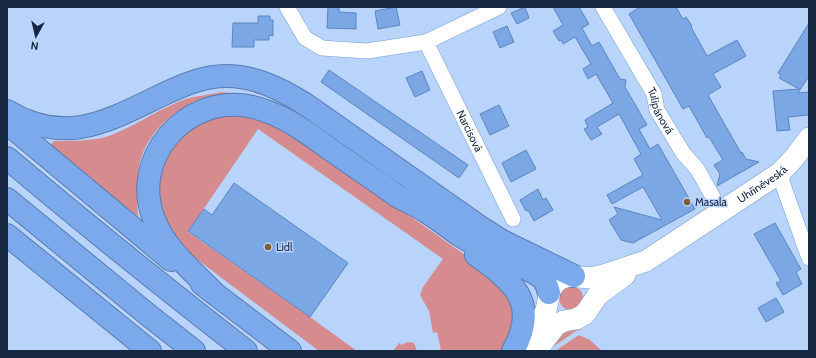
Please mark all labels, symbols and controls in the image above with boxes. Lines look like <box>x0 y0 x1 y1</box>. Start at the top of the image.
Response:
north arrow <box>16 16 56 56</box>
text: N <box>30 38 39 53</box>
street label: Tulipánová <box>645 85 677 137</box>
street label: Narcisová <box>454 108 486 155</box>
street label: Uhříněveská <box>735 162 791 206</box>
place label: Masala <box>695 195 728 209</box>
marker: Masala <box>682 197 692 207</box>
place label: Lidl <box>276 240 293 254</box>
marker: Lidl <box>263 242 273 252</box>

